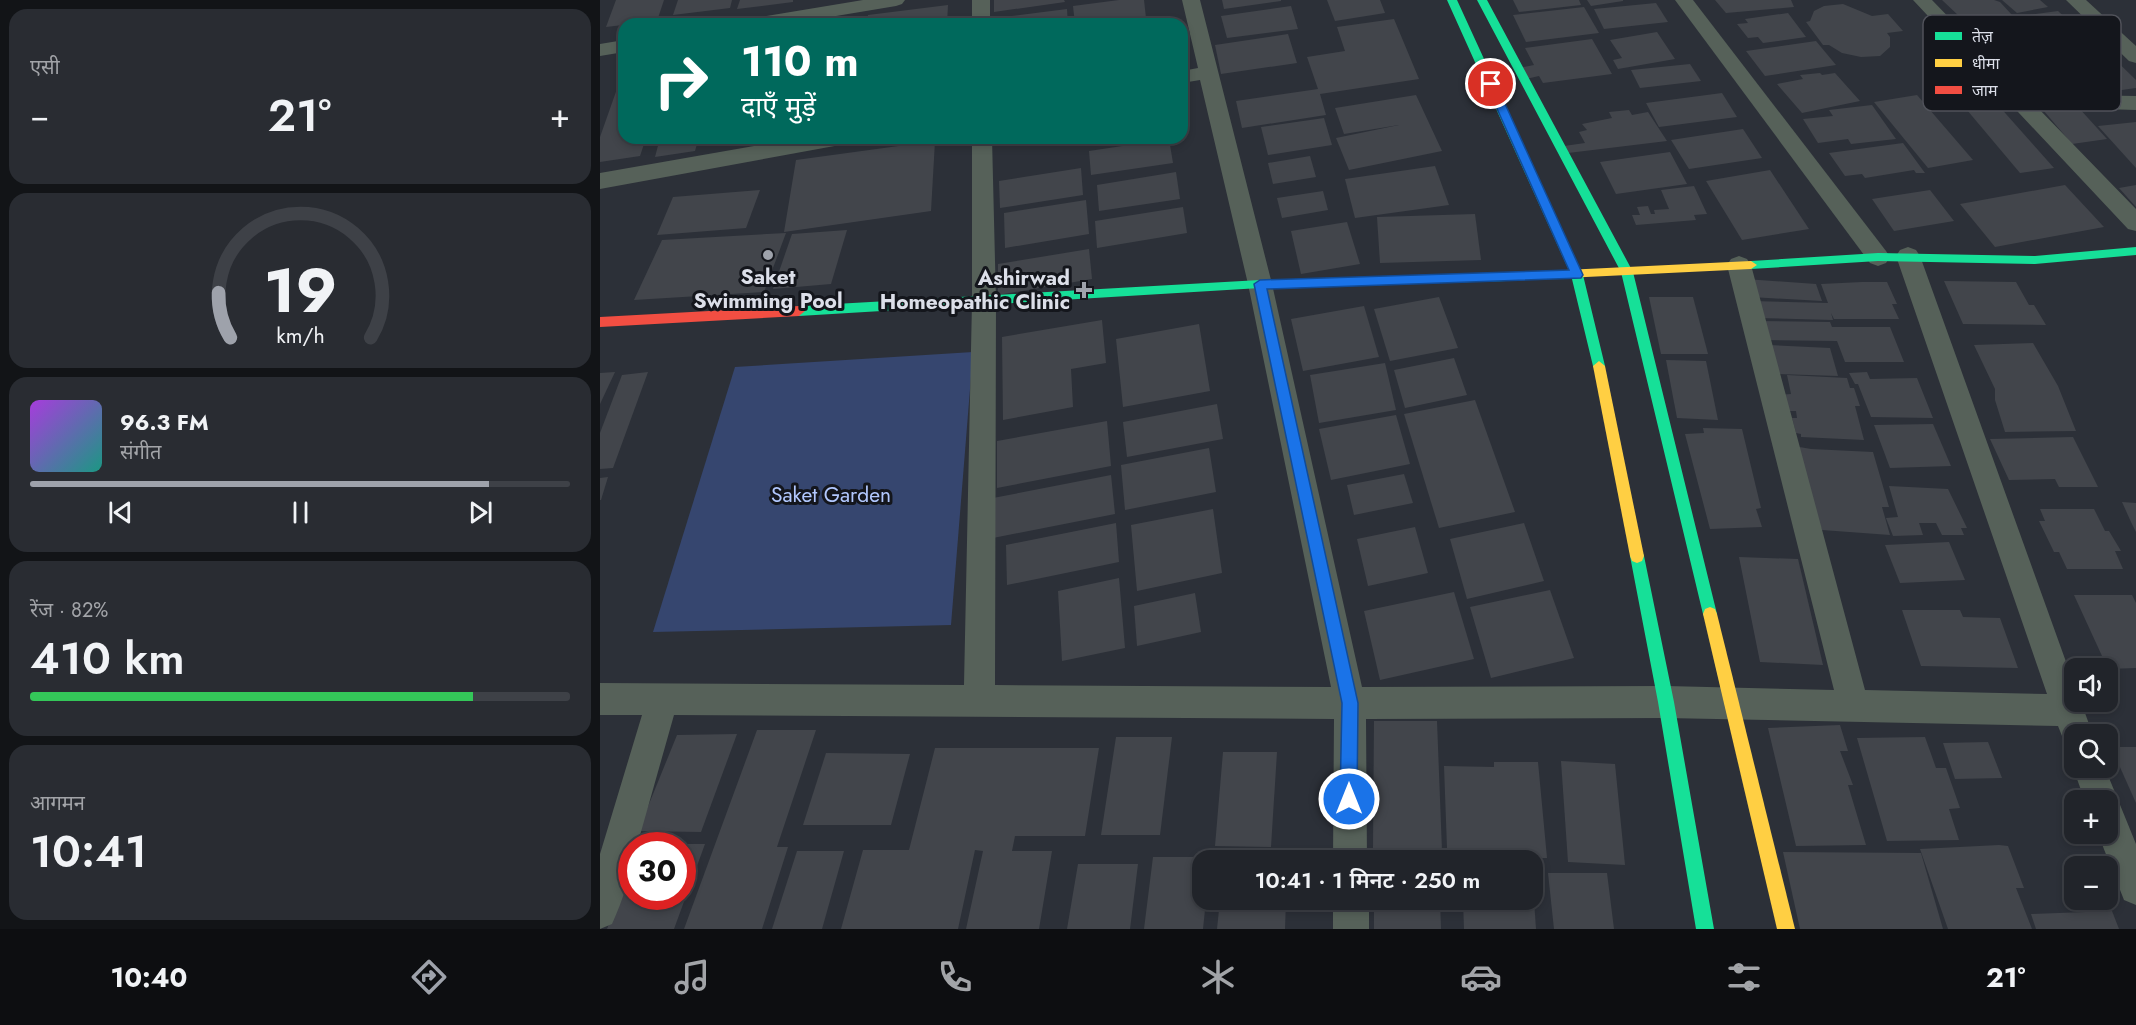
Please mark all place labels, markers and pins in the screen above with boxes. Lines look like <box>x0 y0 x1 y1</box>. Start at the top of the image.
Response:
pin <box>1465 58 1516 109</box>
marker: Saket Swimming Pool <box>761 248 775 262</box>
place label: Saket Swimming Pool <box>693 262 843 316</box>
place label: Ashirwad Homeopathic Clinic <box>880 263 1070 317</box>
marker: Ashirwad Homeopathic Clinic <box>1075 281 1093 299</box>

